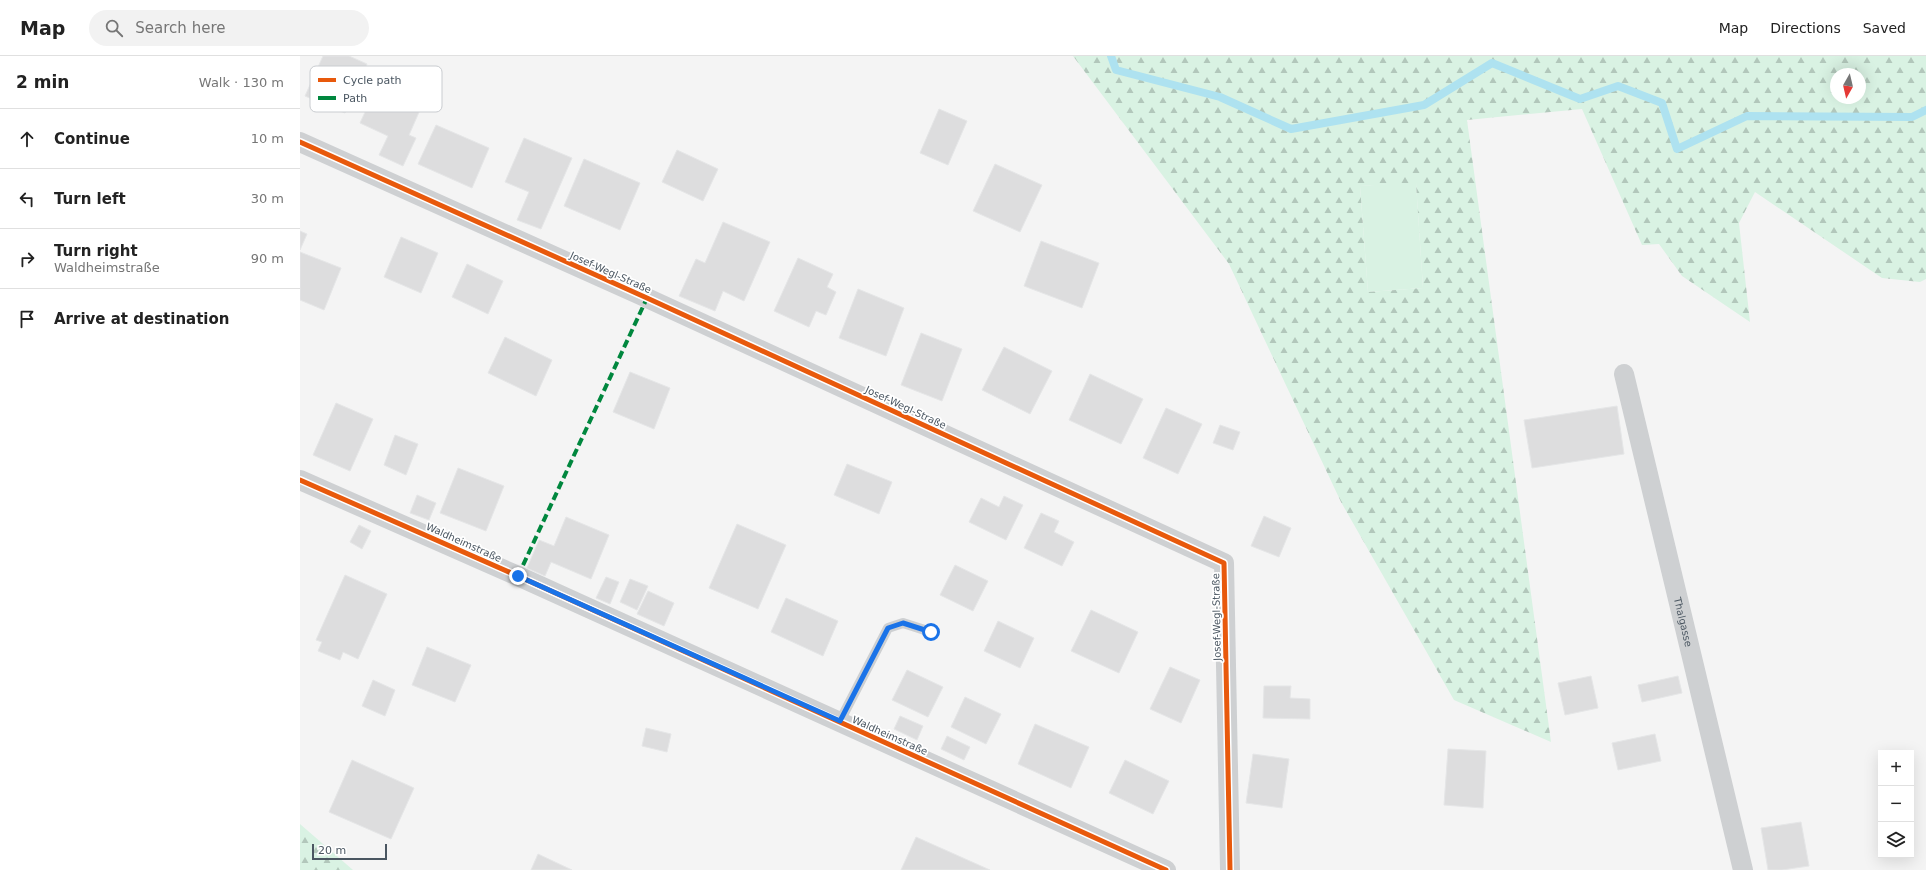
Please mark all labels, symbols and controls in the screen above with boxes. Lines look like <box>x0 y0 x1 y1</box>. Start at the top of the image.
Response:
search box <box>89 10 369 46</box>
text: Map <box>20 17 65 39</box>
icon: search <box>103 17 125 39</box>
text: Search here <box>135 19 225 37</box>
text: Map <box>1719 20 1748 36</box>
text: Directions <box>1770 20 1841 36</box>
text: Saved <box>1863 20 1906 36</box>
legend <box>310 66 442 112</box>
north arrow <box>1830 68 1866 104</box>
text: 2 min <box>16 72 69 92</box>
text: Cycle path <box>343 74 402 87</box>
text: Walk · 130 m <box>199 75 284 90</box>
text: Path <box>343 92 367 105</box>
icon: ahead <box>16 128 38 150</box>
text: Continue <box>54 130 130 148</box>
text: 10 m <box>251 131 284 146</box>
icon: left <box>16 188 38 210</box>
text: Turn left <box>54 190 126 208</box>
text: 30 m <box>251 191 284 206</box>
text: Turn right <box>54 242 138 260</box>
icon: right <box>16 248 38 270</box>
street label: Josef-Wegl-Straße <box>568 249 653 295</box>
text: 90 m <box>251 251 284 266</box>
text: Waldheimstraße <box>54 260 160 275</box>
icon: arrive <box>16 308 38 330</box>
text: Arrive at destination <box>54 310 229 328</box>
street label: Josef-Wegl-Straße <box>863 384 948 431</box>
street label: Waldheimstraße <box>424 521 503 564</box>
route end <box>509 567 527 585</box>
street label: Josef-Wegl-Straße <box>1210 573 1223 662</box>
street label: Thalgasse <box>1672 595 1694 648</box>
route start <box>922 623 940 641</box>
street label: Waldheimstraße <box>850 714 929 757</box>
map controls <box>1878 750 1914 858</box>
button: + <box>1878 750 1914 786</box>
button: − <box>1878 786 1914 822</box>
button: layers <box>1878 822 1914 858</box>
scale bar <box>312 842 387 861</box>
text: 20 m <box>318 844 346 857</box>

